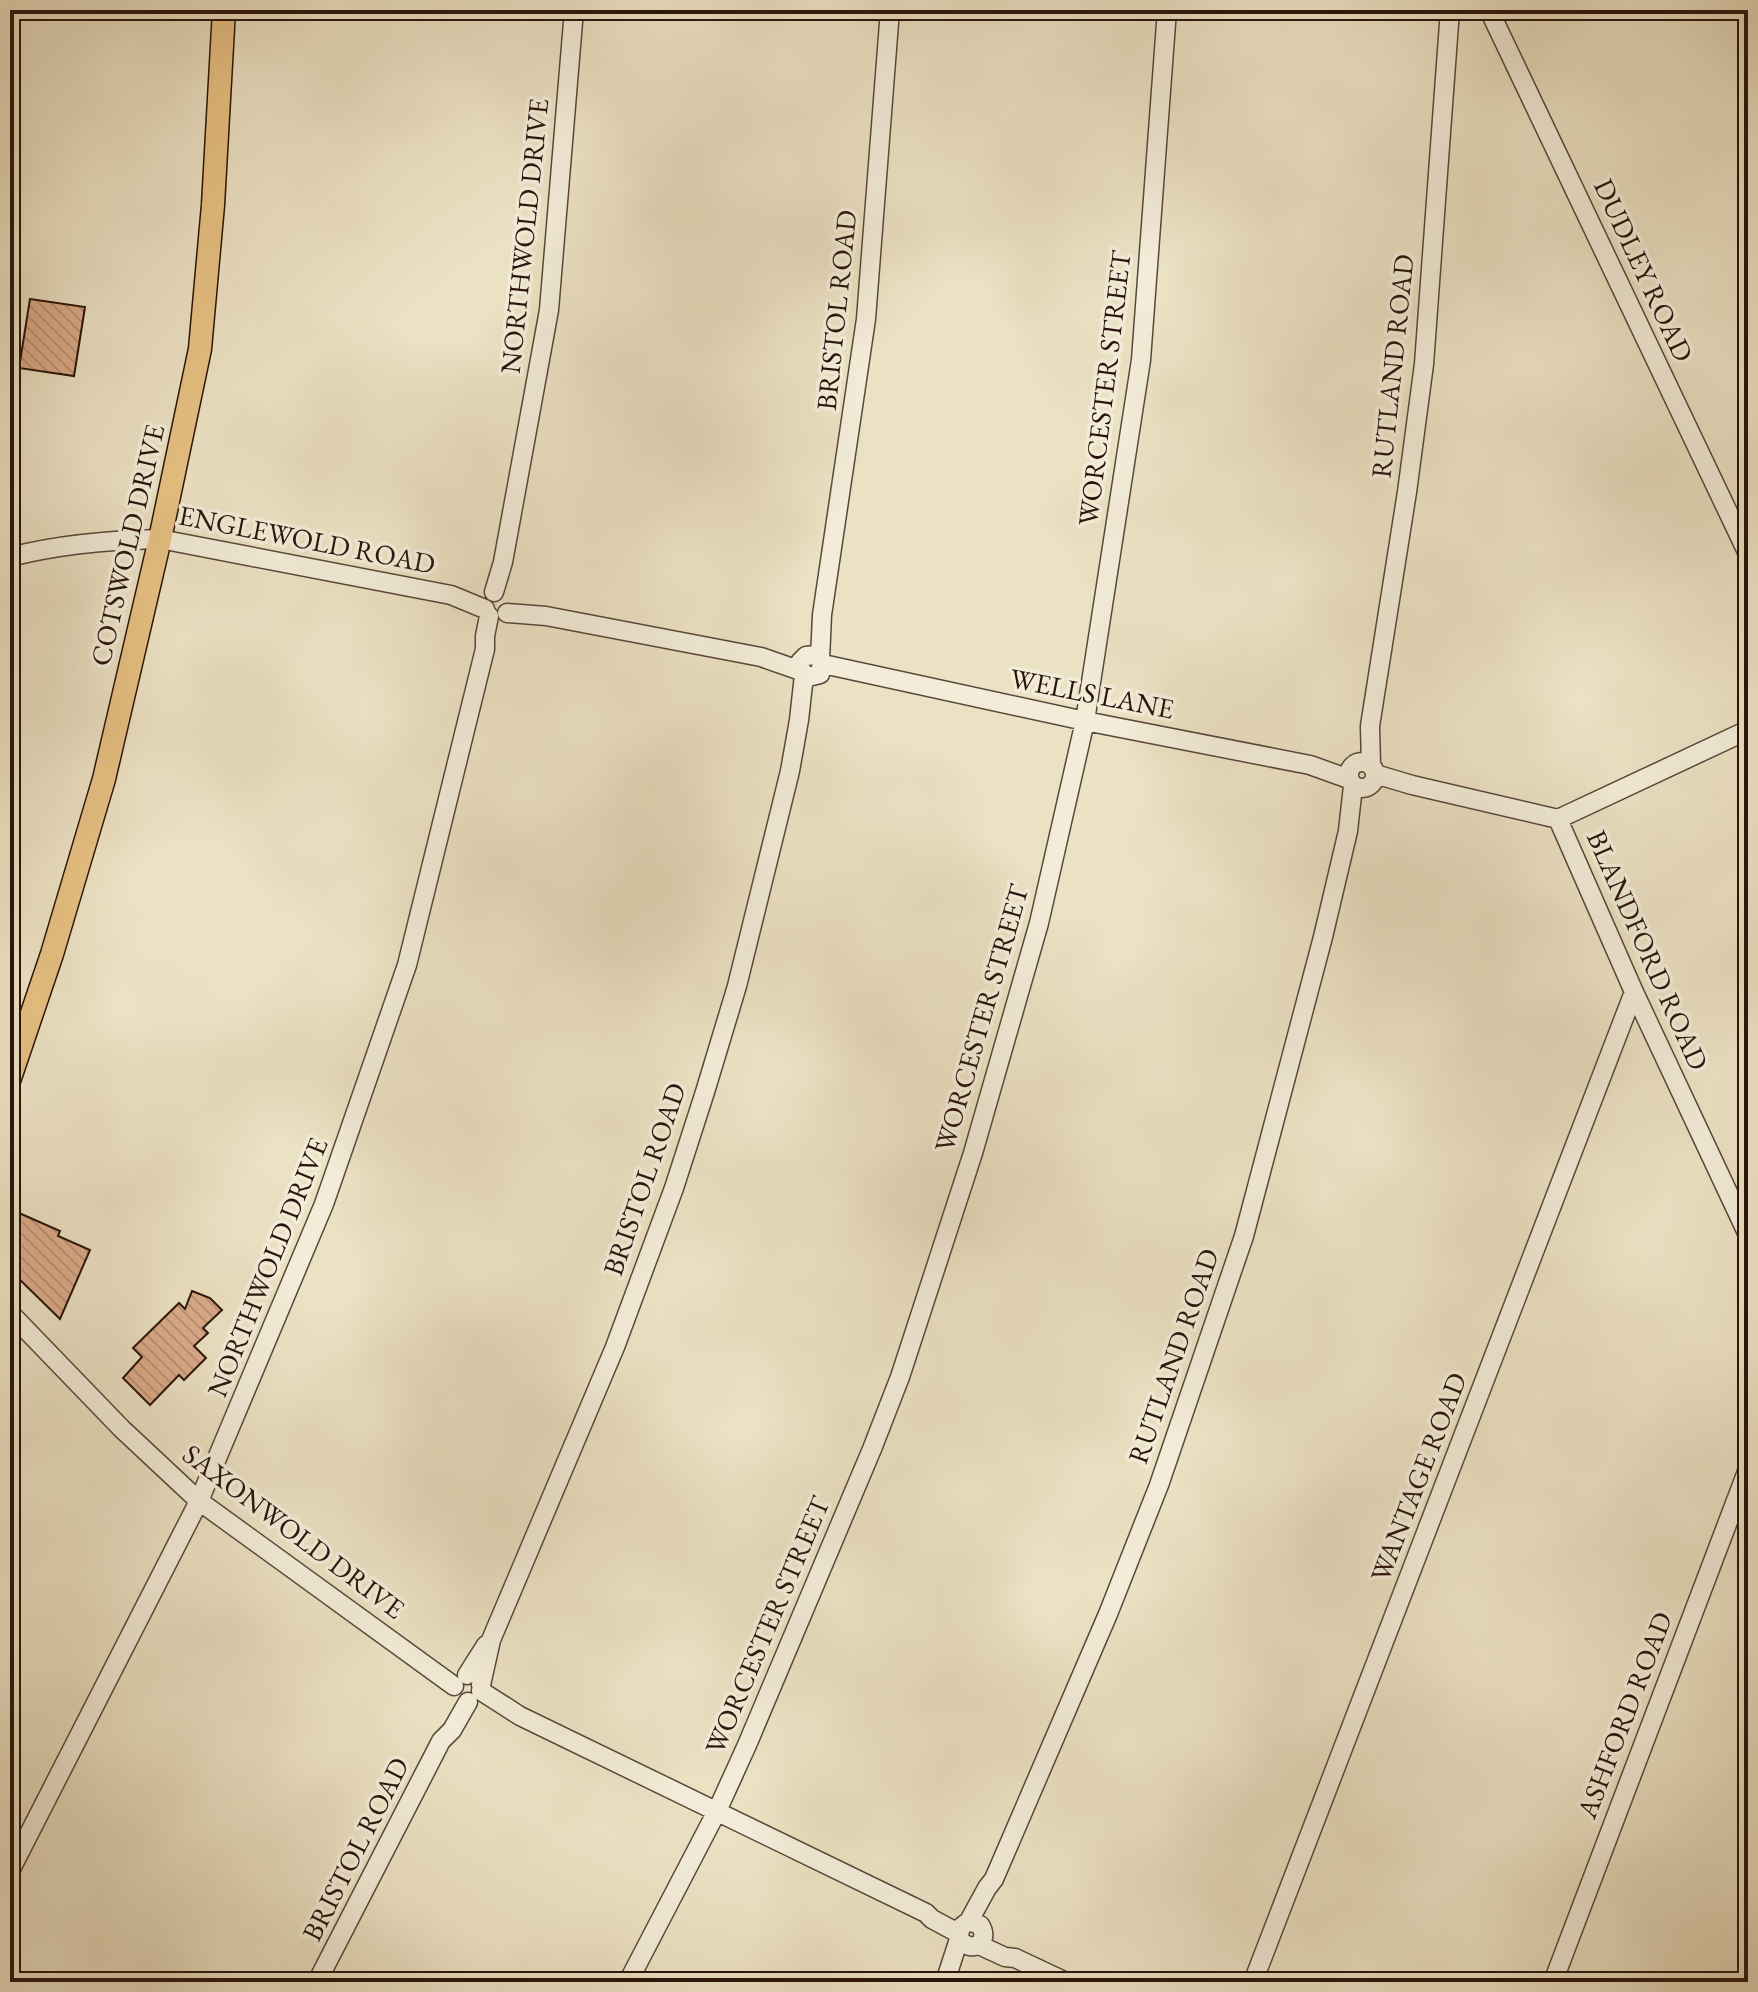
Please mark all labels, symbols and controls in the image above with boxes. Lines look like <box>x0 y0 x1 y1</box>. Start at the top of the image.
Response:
street label: NORTHWOLD DRIVE <box>492 96 556 375</box>
street label: DUDLEY ROAD <box>1586 173 1702 367</box>
street label: BRISTOL ROAD <box>808 208 864 412</box>
street label: WORCESTER STREET <box>1069 248 1139 528</box>
street label: RUTLAND ROAD <box>1362 252 1422 480</box>
street label: COTSWOLD DRIVE <box>82 421 172 669</box>
street label: ENGLEWOLD ROAD <box>176 496 438 582</box>
street label: WELLS LANE <box>1007 659 1177 727</box>
street label: BLANDFORD ROAD <box>1579 824 1717 1076</box>
street label: WORCESTER STREET <box>926 880 1037 1156</box>
street label: BRISTOL ROAD <box>594 1078 694 1280</box>
street label: NORTHWOLD DRIVE <box>199 1132 336 1402</box>
street label: RUTLAND ROAD <box>1119 1244 1227 1468</box>
street label: WANTAGE ROAD <box>1362 1367 1474 1587</box>
street label: SAXONWOLD DRIVE <box>176 1436 412 1626</box>
street label: WORCESTER STREET <box>696 1490 838 1759</box>
street label: ASHFORD ROAD <box>1568 1607 1680 1824</box>
street label: BRISTOL ROAD <box>293 1751 417 1947</box>

